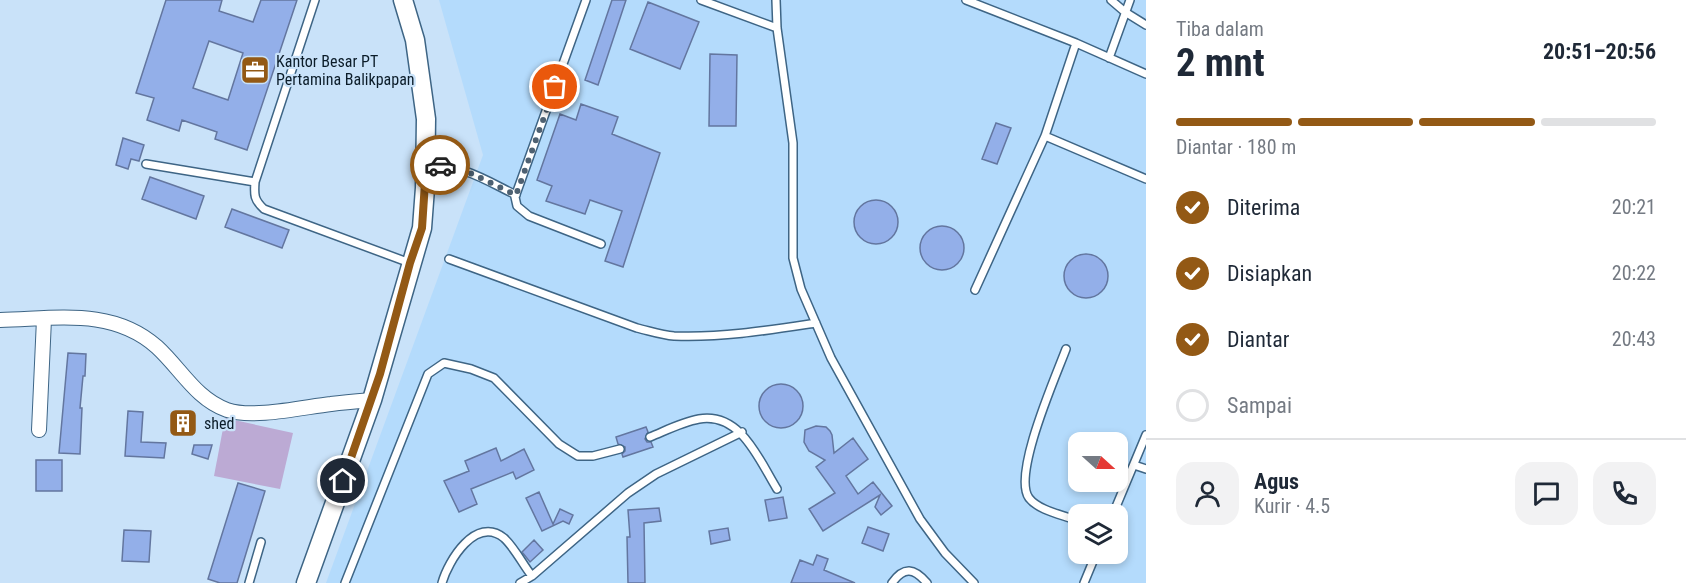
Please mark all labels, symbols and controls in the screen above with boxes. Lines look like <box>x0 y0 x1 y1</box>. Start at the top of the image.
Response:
text: Tiba dalam <box>1176 17 1264 41</box>
text: 20:51–20:56 <box>1543 39 1656 64</box>
text: 2 mnt <box>1176 40 1265 86</box>
place label: Kantor Besar PT Pertamina Balikpapan <box>276 52 415 89</box>
office icon: Kantor Besar PT Pertamina Balikpapan <box>239 54 271 86</box>
pin <box>529 61 580 112</box>
icon: bag <box>538 70 571 103</box>
courier <box>410 135 470 195</box>
text: Diantar · 180 m <box>1176 135 1296 159</box>
icon: car <box>424 149 457 182</box>
icon: check <box>1176 191 1209 224</box>
text: Diterima <box>1227 195 1300 220</box>
text: 20:21 <box>1612 195 1656 219</box>
icon: check <box>1176 257 1209 290</box>
text: Disiapkan <box>1227 261 1312 286</box>
text: 20:22 <box>1612 261 1656 285</box>
icon: check <box>1176 323 1209 356</box>
text: Diantar <box>1227 327 1290 352</box>
text: 20:43 <box>1612 327 1656 351</box>
text: Sampai <box>1227 393 1292 418</box>
building icon: shed <box>167 407 199 439</box>
place label: shed <box>204 414 234 433</box>
north arrow <box>1068 432 1128 492</box>
map controls <box>1068 432 1128 564</box>
pin <box>317 455 368 506</box>
button: person <box>1176 462 1239 525</box>
button: chat <box>1515 462 1578 525</box>
button: phone <box>1593 462 1656 525</box>
icon: home <box>326 464 359 497</box>
text: Agus <box>1254 469 1299 494</box>
text: Kurir · 4.5 <box>1254 494 1330 518</box>
button: layers <box>1068 504 1128 564</box>

